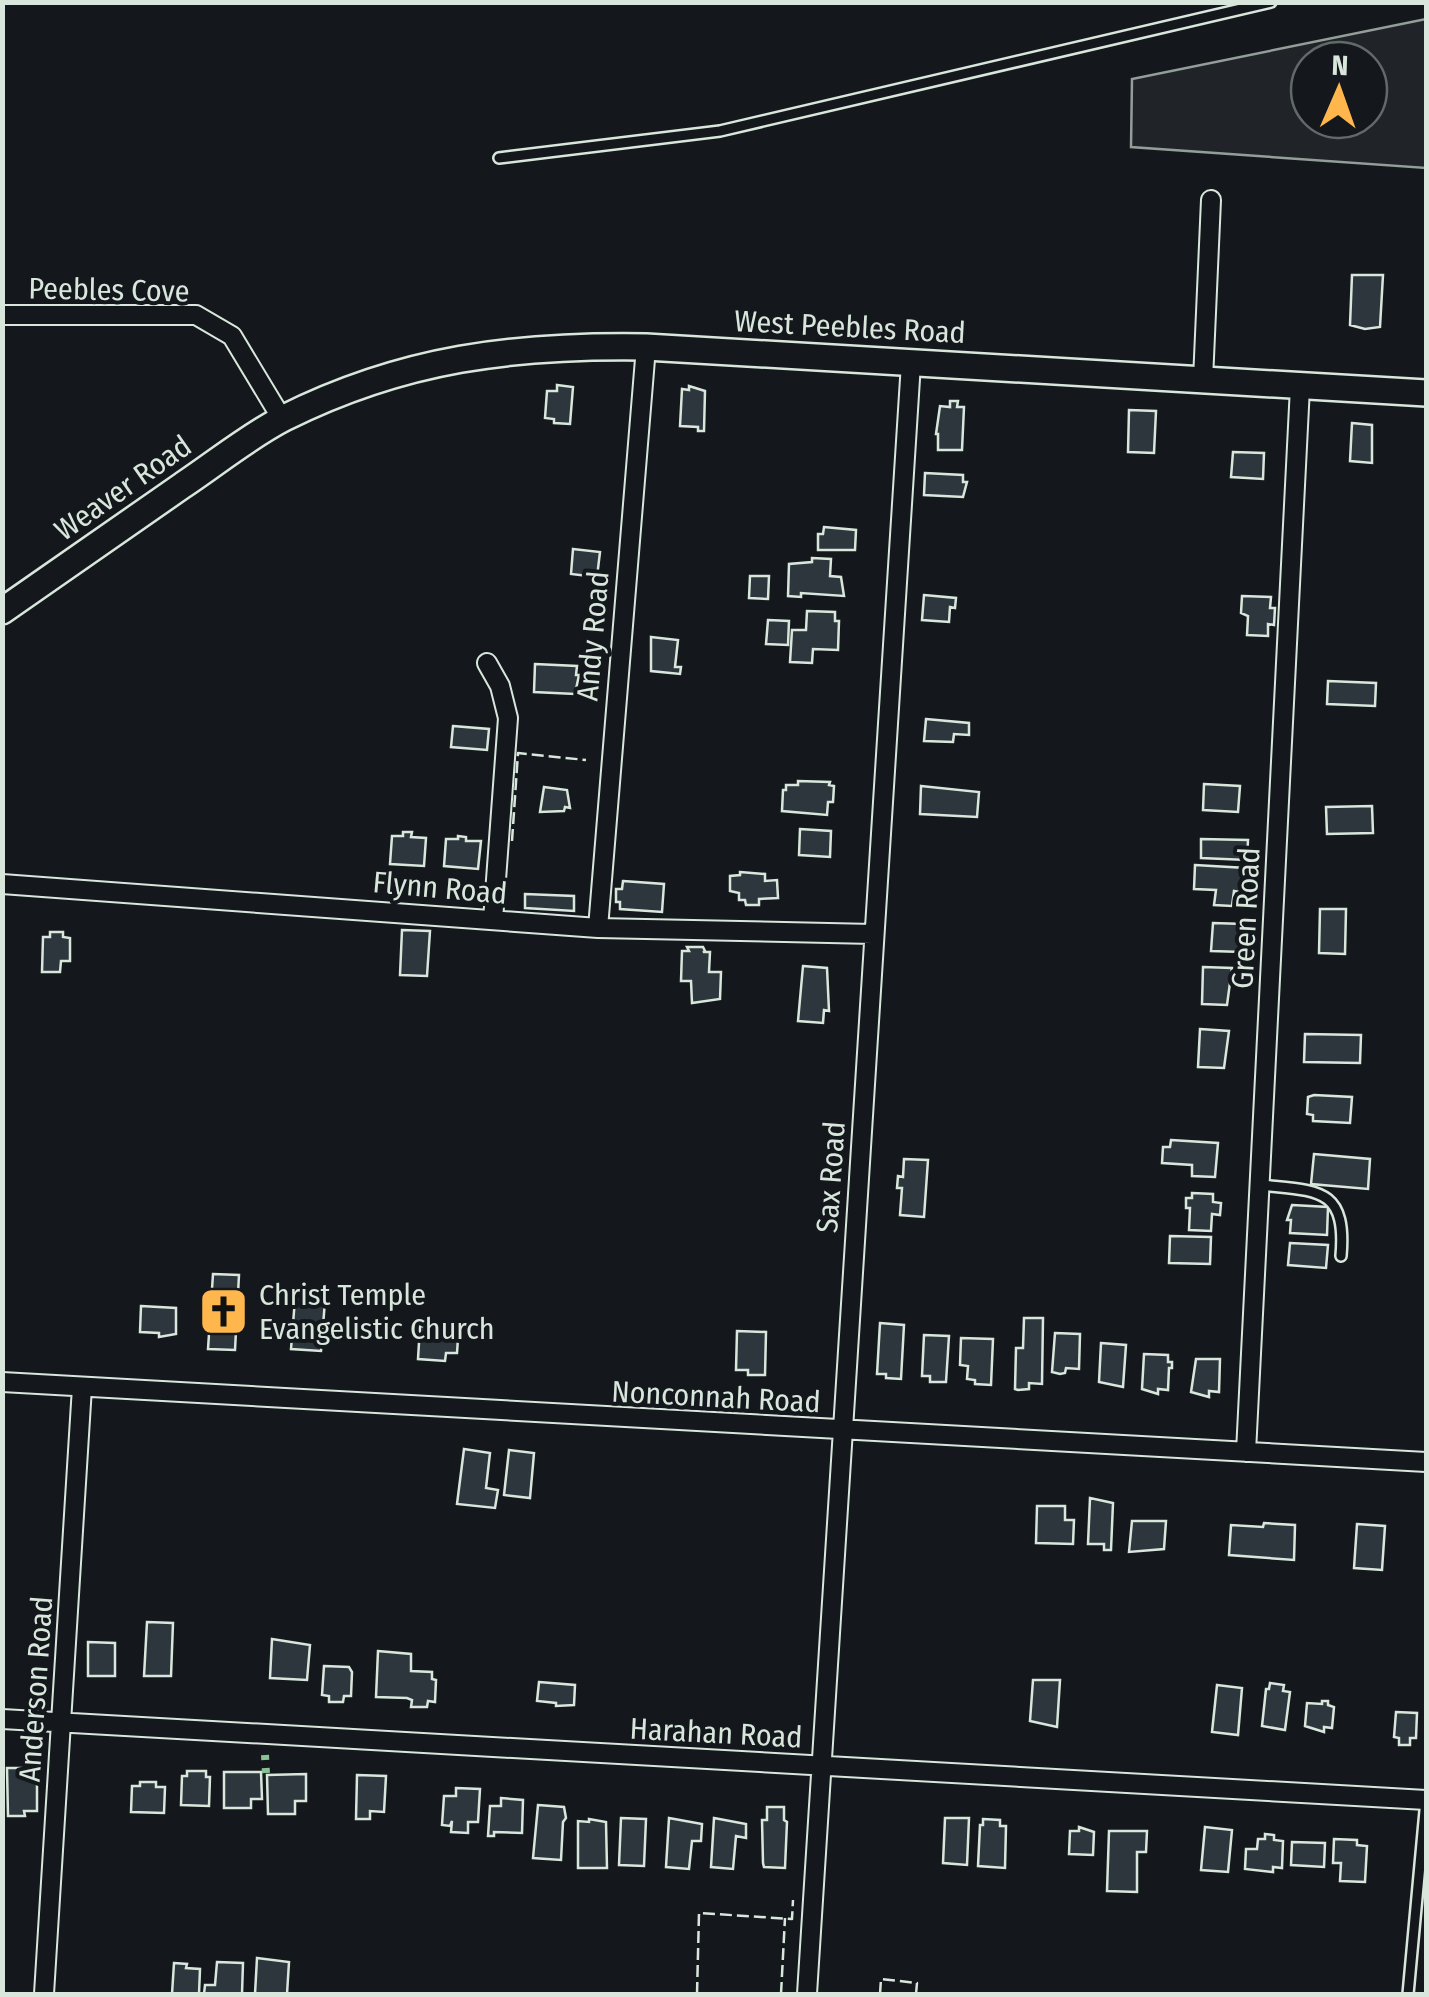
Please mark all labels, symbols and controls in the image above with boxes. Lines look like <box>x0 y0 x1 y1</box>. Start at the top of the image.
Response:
north arrow <box>1289 40 1389 140</box>
text: N <box>1331 49 1349 82</box>
street label: Peebles Cove <box>28 271 190 309</box>
street label: West Peebles Road <box>733 303 967 351</box>
street label: Weaver Road <box>48 428 198 548</box>
street label: Andy Road <box>569 570 617 702</box>
street label: Green Road <box>1224 846 1268 990</box>
street label: Flynn Road <box>371 864 509 912</box>
street label: Sax Road <box>809 1120 853 1234</box>
place label: Christ Temple Evangelistic Church <box>259 1277 495 1347</box>
church icon: Christ Temple Evangelistic Church <box>198 1286 250 1338</box>
street label: Nonconnah Road <box>611 1374 821 1420</box>
street label: Anderson Road <box>12 1595 60 1783</box>
street label: Harahan Road <box>629 1711 803 1755</box>

